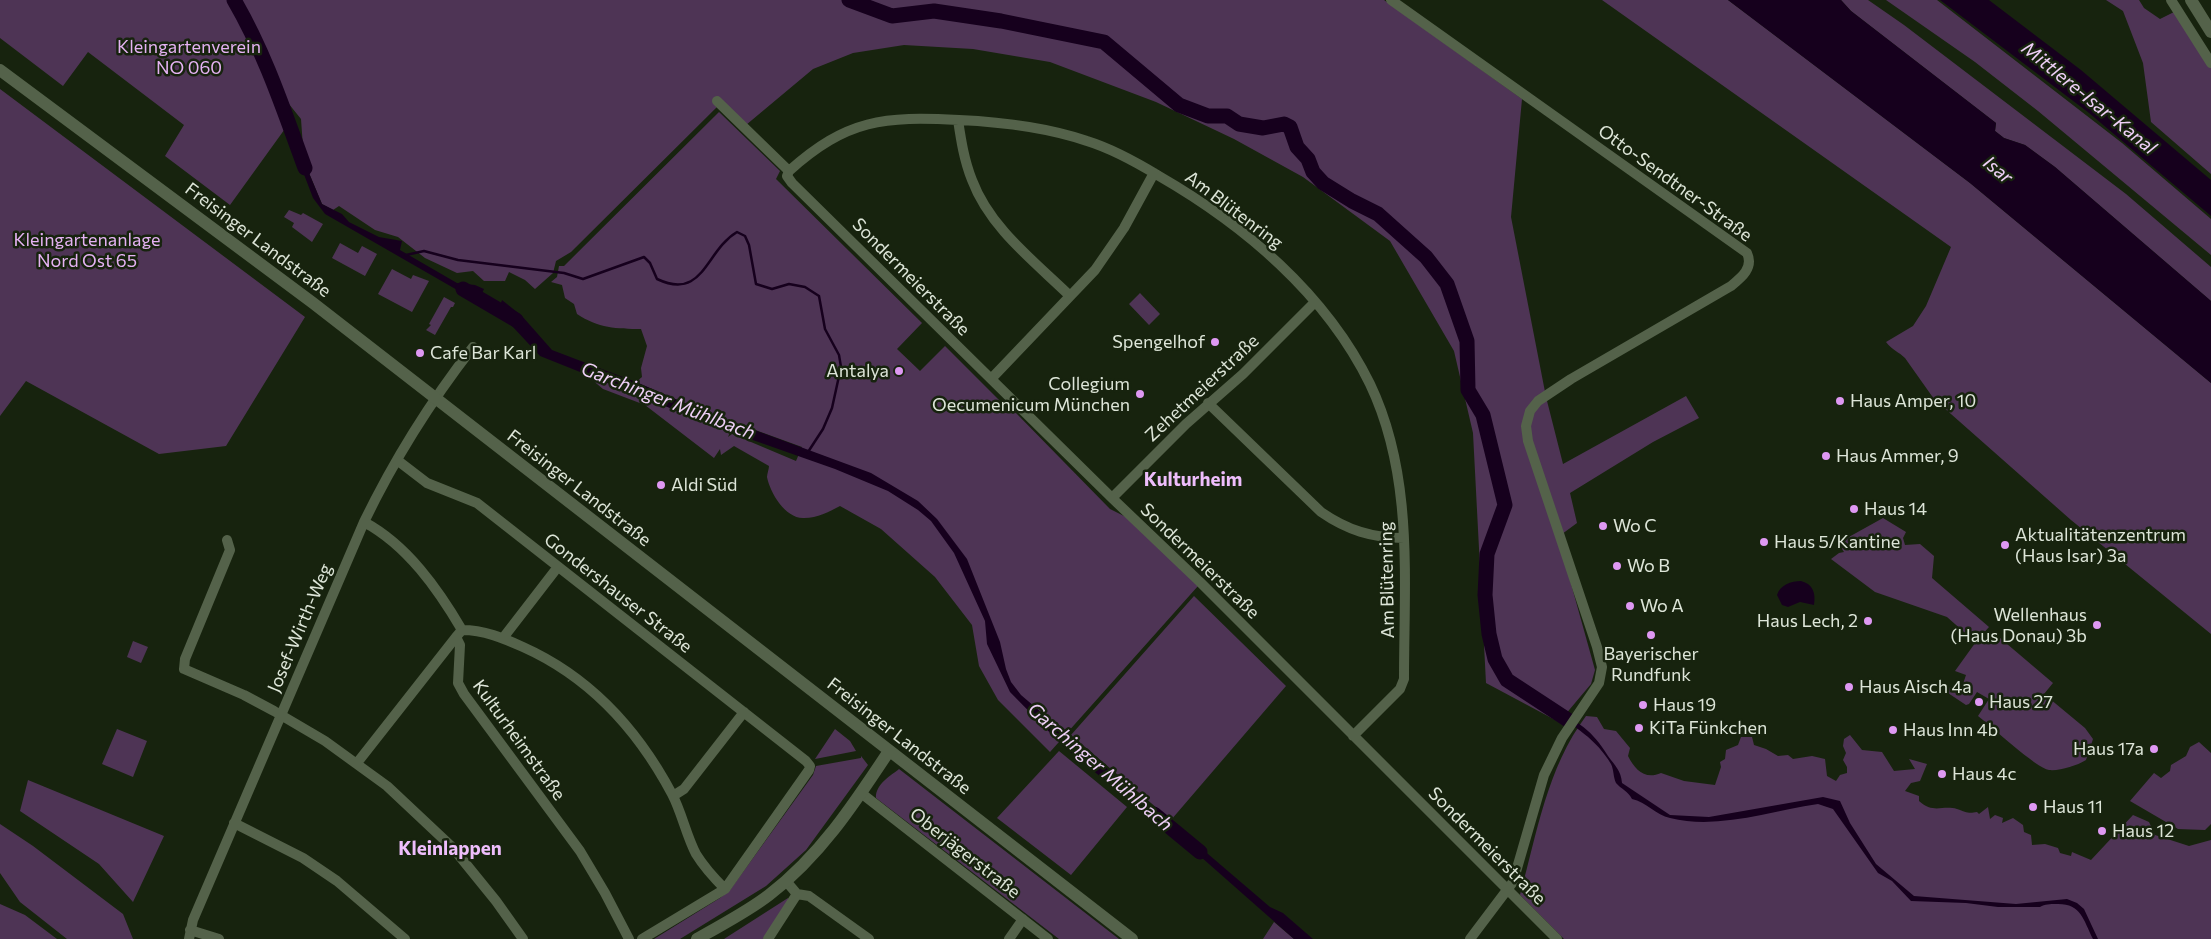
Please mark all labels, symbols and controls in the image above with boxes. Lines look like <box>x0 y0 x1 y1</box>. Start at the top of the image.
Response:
park label: Kleingartenverein NO 060 <box>117 36 261 78</box>
water label: Mittlere-Isar-Kanal <box>2017 37 2161 159</box>
street label: Otto-Sendtner-Straße <box>1594 120 1756 246</box>
water label: Isar <box>1979 151 2017 189</box>
street label: Am Blütenring <box>1181 166 1287 254</box>
street label: Freisinger Landstraße <box>181 178 335 302</box>
street label: Sondermeierstraße <box>848 214 974 340</box>
park label: Kleingartenanlage Nord Ost 65 <box>13 229 161 272</box>
street label: Zehetmeierstraße <box>1141 330 1263 446</box>
place label: Spengelhof <box>1112 331 1205 353</box>
marker: Spengelhof <box>1209 336 1221 348</box>
place label: Cafe Bar Karl <box>430 342 536 364</box>
marker: Cafe Bar Karl <box>414 347 426 359</box>
water label: Garchinger Mühlbach <box>578 357 758 445</box>
place label: Antalya <box>826 360 889 382</box>
marker: Antalya <box>893 365 905 377</box>
place label: Collegium Oecumenicum München <box>932 373 1130 416</box>
marker: Collegium Oecumenicum München <box>1134 388 1146 400</box>
place label: Haus Amper, 10 <box>1850 390 1976 412</box>
marker: Haus Amper, 10 <box>1834 395 1846 407</box>
street label: Freisinger Landstraße <box>503 425 655 551</box>
place label: Haus Ammer, 9 <box>1836 445 1959 467</box>
marker: Haus Ammer, 9 <box>1820 450 1832 462</box>
district label: Kulturheim <box>1144 469 1242 491</box>
place label: Aldi Süd <box>671 474 737 496</box>
marker: Aldi Süd <box>655 479 667 491</box>
place label: Haus 14 <box>1864 498 1927 520</box>
street label: Sondermeierstraße <box>1136 499 1264 623</box>
marker: Haus 14 <box>1848 503 1860 515</box>
place label: Wo C <box>1613 515 1657 537</box>
marker: Wo C <box>1597 520 1609 532</box>
street label: Am Blütenring <box>1375 521 1399 639</box>
place label: Aktualitätenzentrum (Haus Isar) 3a <box>2015 524 2186 566</box>
street label: Gondershauser Straße <box>540 528 696 658</box>
place label: Haus 5/Kantine <box>1774 531 1900 553</box>
marker: Haus 5/Kantine <box>1758 536 1770 548</box>
marker: Aktualitätenzentrum (Haus Isar) 3a <box>1999 539 2011 551</box>
place label: Wo B <box>1627 555 1670 577</box>
street label: Josef-Wirth-Weg <box>263 560 337 696</box>
marker: Wo B <box>1611 560 1623 572</box>
place label: Wo A <box>1640 595 1684 617</box>
marker: Wo A <box>1624 600 1636 612</box>
place label: Wellenhaus (Haus Donau) 3b <box>1950 604 2087 646</box>
place label: Haus Lech, 2 <box>1757 610 1858 632</box>
marker: Haus Lech, 2 <box>1862 615 1874 627</box>
marker: Wellenhaus (Haus Donau) 3b <box>2091 619 2103 631</box>
marker: Bayerischer Rundfunk <box>1645 629 1657 641</box>
place label: Bayerischer Rundfunk <box>1603 643 1699 686</box>
street label: Freisinger Landstraße <box>823 673 975 799</box>
street label: Kulturheimstraße <box>468 676 570 804</box>
place label: Haus Aisch 4a <box>1859 676 1972 698</box>
marker: Haus Aisch 4a <box>1843 681 1855 693</box>
place label: Haus 27 <box>1989 691 2053 713</box>
place label: Haus 19 <box>1653 694 1716 716</box>
marker: Haus 27 <box>1973 696 1985 708</box>
water label: Garchinger Mühlbach <box>1023 698 1177 836</box>
marker: Haus 19 <box>1637 699 1649 711</box>
place label: KiTa Fünkchen <box>1649 717 1767 739</box>
place label: Haus Inn 4b <box>1903 719 1998 741</box>
marker: KiTa Fünkchen <box>1633 722 1645 734</box>
marker: Haus Inn 4b <box>1887 724 1899 736</box>
place label: Haus 17a <box>2073 738 2144 760</box>
marker: Haus 17a <box>2148 743 2160 755</box>
place label: Haus 4c <box>1952 763 2016 785</box>
marker: Haus 4c <box>1936 768 1948 780</box>
street label: Sondermeierstraße <box>1424 783 1550 909</box>
place label: Haus 11 <box>2043 796 2103 818</box>
marker: Haus 11 <box>2027 801 2039 813</box>
street label: Oberjägerstraße <box>905 803 1025 903</box>
place label: Haus 12 <box>2112 820 2174 842</box>
marker: Haus 12 <box>2096 825 2108 837</box>
district label: Kleinlappen <box>398 838 502 860</box>

